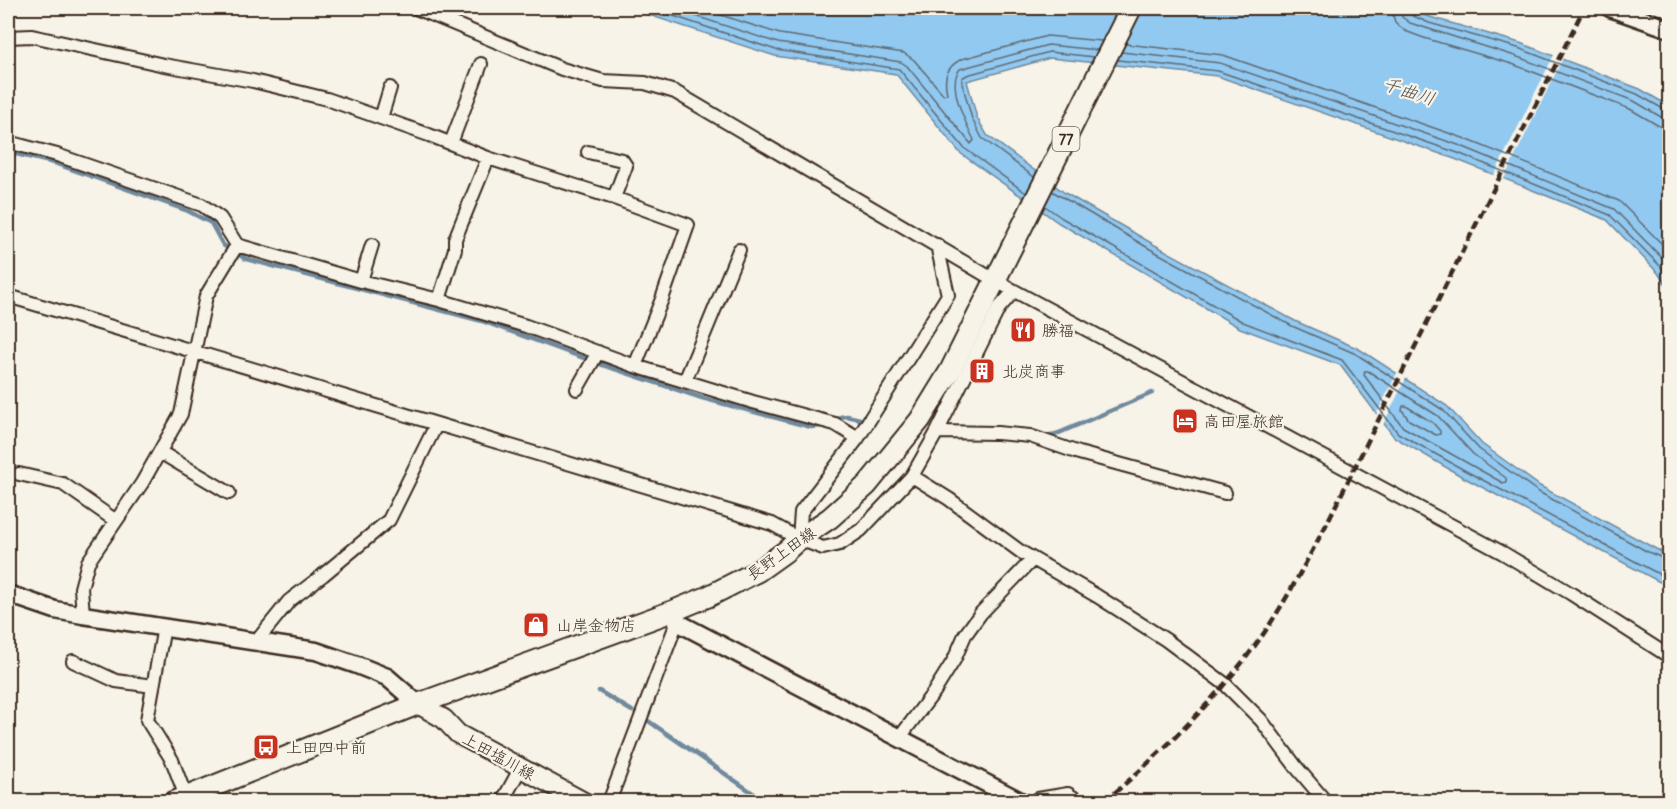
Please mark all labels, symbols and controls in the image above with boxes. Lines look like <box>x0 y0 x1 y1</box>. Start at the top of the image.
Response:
water label: 千曲川 <box>1380 72 1438 110</box>
road number: 77 <box>1052 127 1080 151</box>
restaurant icon: 勝福 <box>1008 315 1038 345</box>
place label: 勝福 <box>1042 320 1074 340</box>
building icon: 北炭商事 <box>967 356 997 386</box>
place label: 北炭商事 <box>1002 361 1066 381</box>
hotel icon: 高田屋旅館 <box>1170 406 1200 436</box>
place label: 高田屋旅館 <box>1204 411 1284 431</box>
street label: 長野上田線 <box>742 522 820 584</box>
shop icon: 山岸金物店 <box>521 610 551 640</box>
place label: 山岸金物店 <box>556 615 636 635</box>
street label: 上田塩川線 <box>459 728 539 784</box>
bus stop icon: 上田四中前 <box>251 732 281 762</box>
place label: 上田四中前 <box>286 737 366 757</box>

